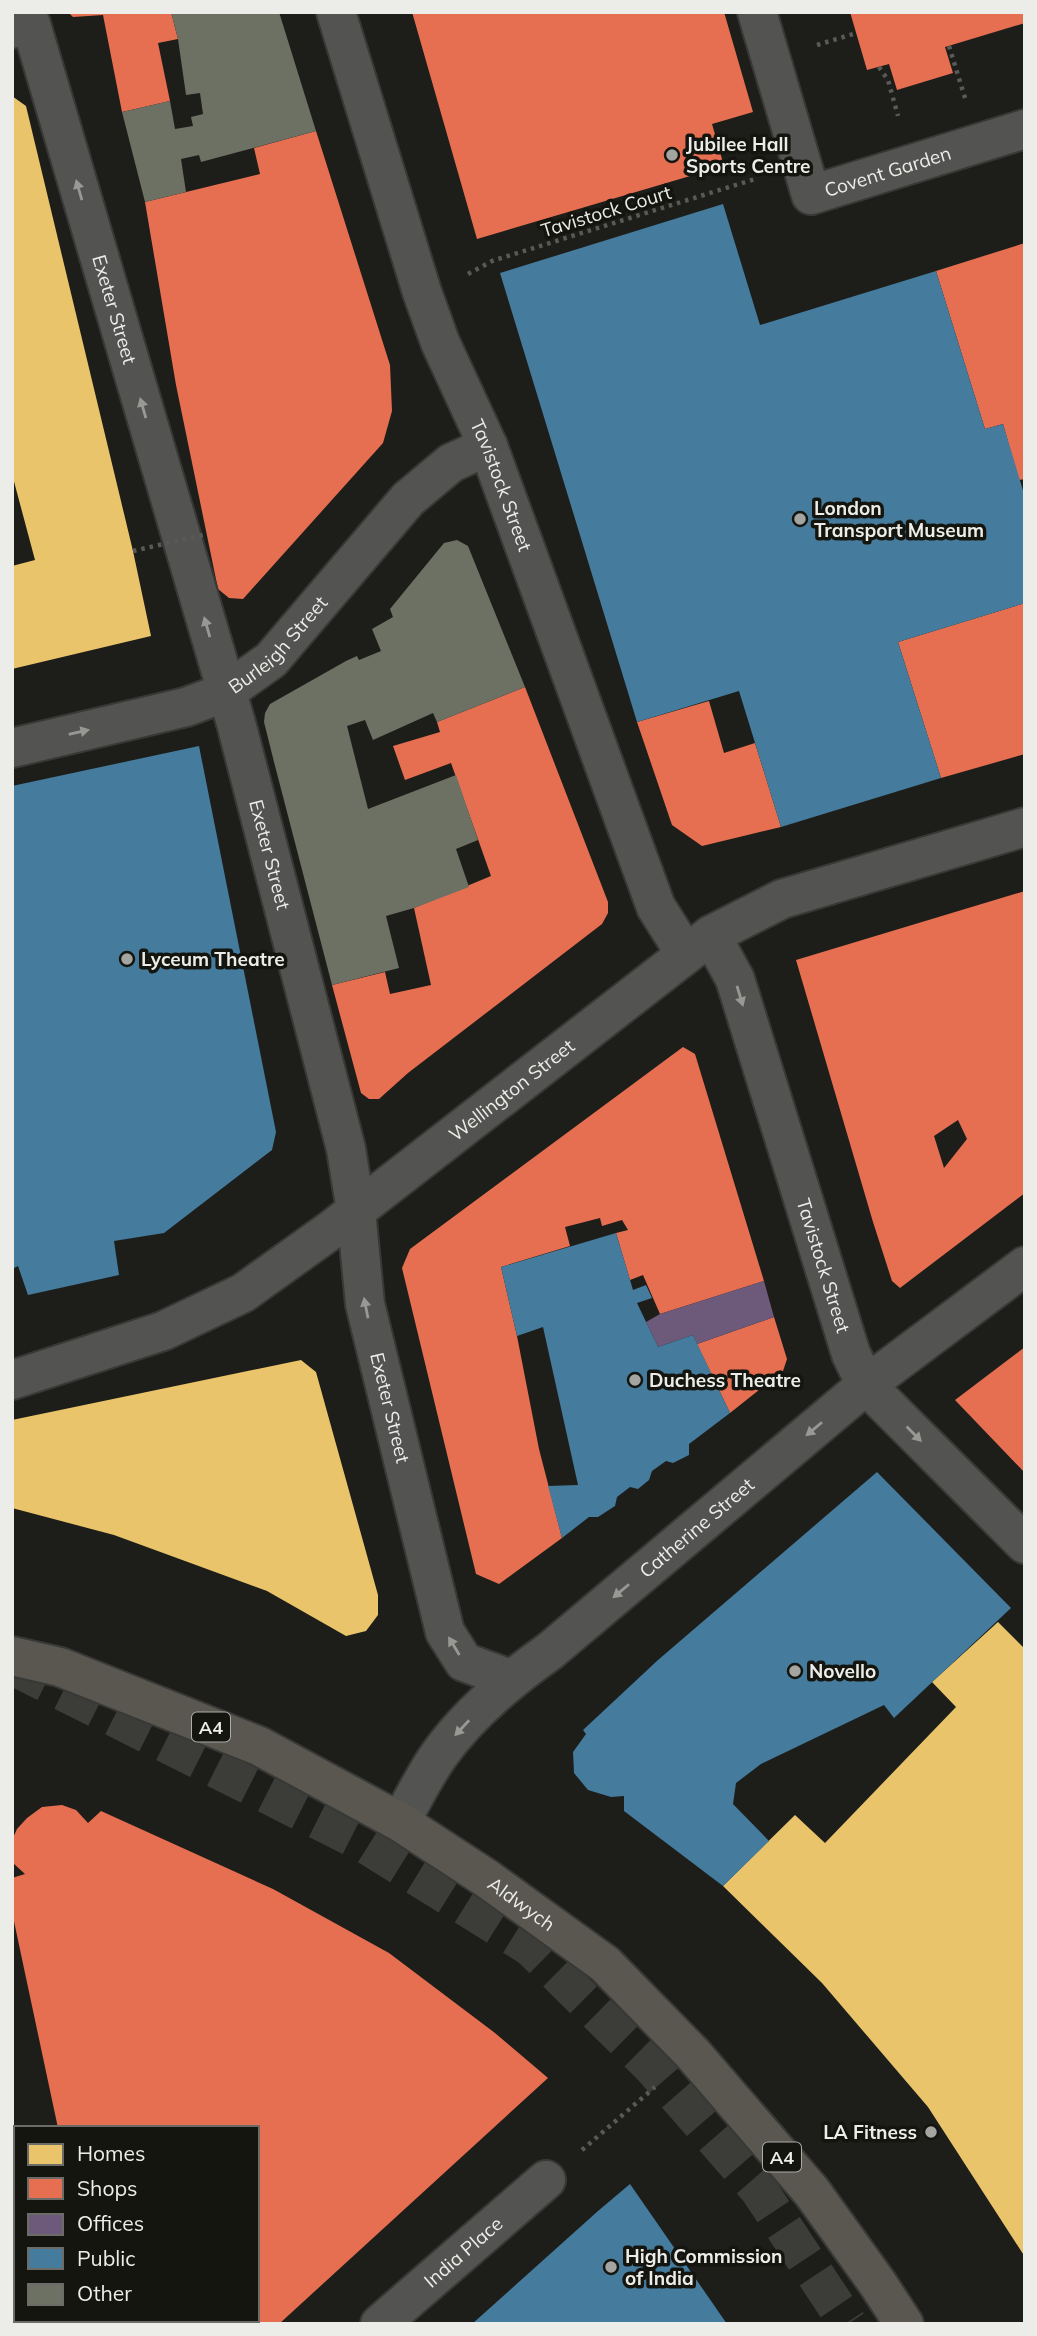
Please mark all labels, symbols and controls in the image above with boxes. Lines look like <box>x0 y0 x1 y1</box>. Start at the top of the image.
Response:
place label: Jubilee Hall Sports Centre <box>686 132 810 178</box>
street label: Covent Garden <box>821 141 954 202</box>
marker: Jubilee Hall Sports Centre <box>664 147 680 163</box>
one-way arrow <box>74 179 84 200</box>
street label: Tavistock Court <box>538 180 674 242</box>
street label: Exeter Street <box>87 252 142 367</box>
one-way arrow <box>138 397 148 418</box>
street label: Tavistock Street <box>465 415 537 555</box>
place label: London Transport Museum <box>814 496 984 542</box>
marker: London Transport Museum <box>792 511 808 527</box>
street label: Burleigh Street <box>223 591 333 699</box>
one-way arrow <box>201 615 212 637</box>
one-way arrow <box>68 726 90 737</box>
street label: Exeter Street <box>244 797 296 913</box>
place label: Lyceum Theatre <box>141 947 285 971</box>
marker: Lyceum Theatre <box>119 951 135 967</box>
one-way arrow <box>735 986 746 1007</box>
street label: Wellington Street <box>444 1033 579 1146</box>
street label: Tavistock Street <box>792 1195 856 1336</box>
one-way arrow <box>361 1297 372 1319</box>
street label: Exeter Street <box>365 1350 415 1466</box>
place label: Duchess Theatre <box>649 1368 801 1392</box>
marker: Duchess Theatre <box>627 1372 643 1388</box>
one-way arrow <box>805 1421 822 1436</box>
one-way arrow <box>906 1425 923 1442</box>
street label: Catherine Street <box>634 1472 759 1583</box>
one-way arrow <box>612 1584 630 1599</box>
one-way arrow <box>447 1637 460 1656</box>
place label: Novello <box>809 1659 876 1683</box>
marker: Novello <box>787 1663 803 1679</box>
road number: A4 <box>192 1712 230 1742</box>
one-way arrow <box>454 1719 470 1737</box>
street label: Aldwych <box>483 1871 560 1936</box>
place label: LA Fitness <box>823 2120 917 2144</box>
marker: LA Fitness <box>923 2124 939 2140</box>
legend <box>14 2126 259 2322</box>
text: Homes <box>77 2140 145 2166</box>
road number: A4 <box>763 2143 801 2172</box>
text: Shops <box>77 2175 137 2201</box>
text: Offices <box>77 2210 144 2236</box>
street label: India Place <box>419 2211 507 2293</box>
place label: High Commission of India <box>625 2244 783 2290</box>
text: Public <box>77 2245 136 2271</box>
marker: High Commission of India <box>603 2259 619 2275</box>
text: Other <box>77 2280 132 2306</box>

